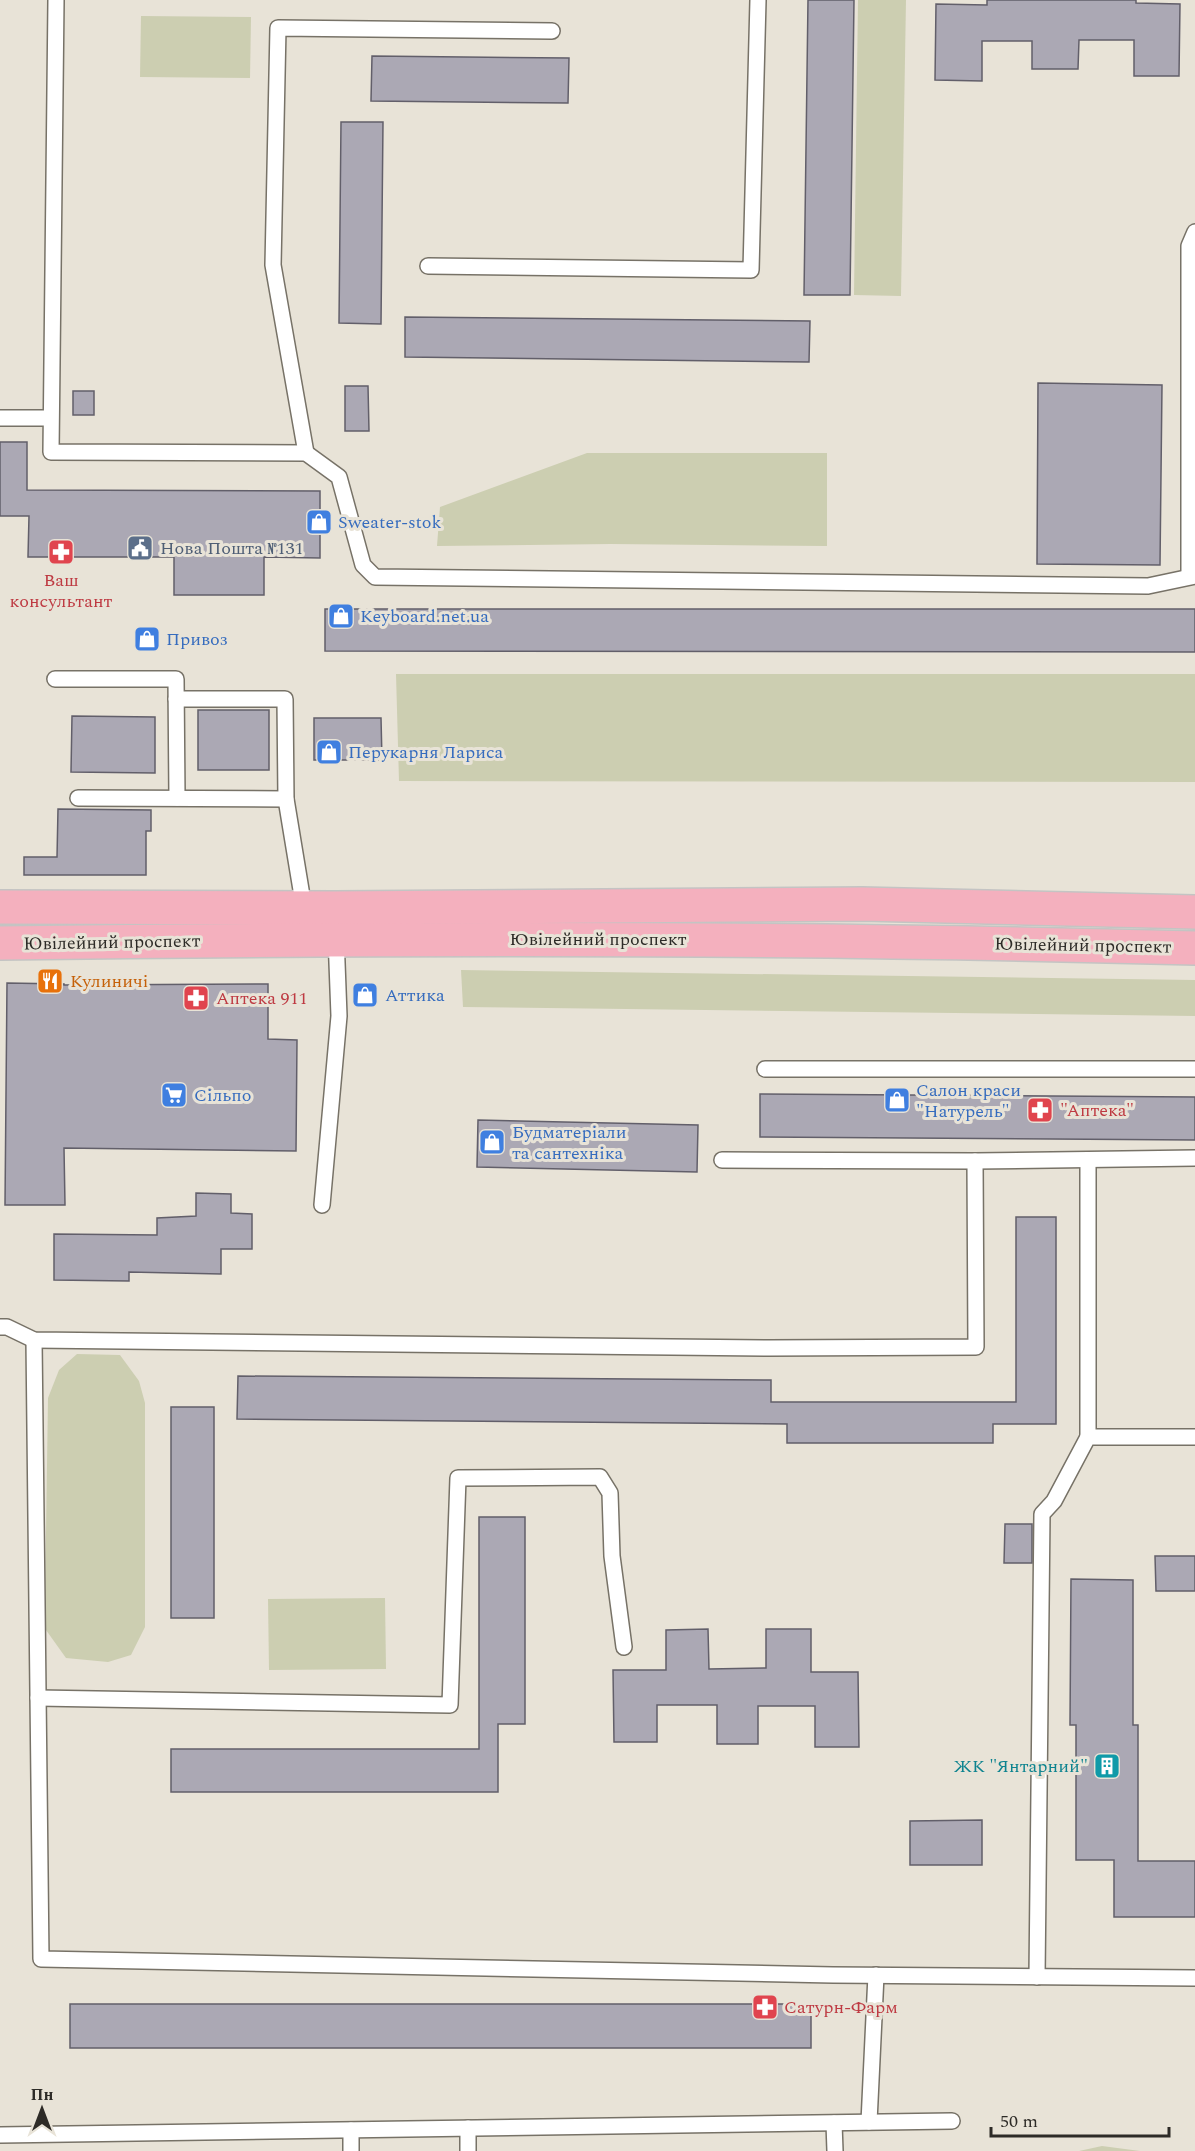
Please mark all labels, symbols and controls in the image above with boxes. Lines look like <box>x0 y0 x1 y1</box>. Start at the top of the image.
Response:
shop icon: Sweater-stok <box>304 507 334 537</box>
place label: Sweater-stok <box>338 509 442 536</box>
public building icon: Нова Пошта №131 <box>125 533 155 563</box>
place label: Нова Пошта №131 <box>160 535 304 562</box>
pharmacy icon: Ваш консультант <box>46 537 76 567</box>
place label: Ваш консультант <box>10 567 113 615</box>
shop icon: Keyboard.net.ua <box>326 601 356 631</box>
place label: Keyboard.net.ua <box>360 603 489 630</box>
shop icon: Привоз <box>132 624 162 654</box>
place label: Привоз <box>166 626 228 653</box>
shop icon: Перукарня Лариса <box>314 737 344 767</box>
place label: Перукарня Лариса <box>348 739 504 766</box>
street label: Ювілейний проспект <box>509 926 687 953</box>
street label: Ювілейний проспект <box>23 927 201 958</box>
street label: Ювілейний проспект <box>994 930 1172 961</box>
restaurant icon: Кулиничі <box>35 966 65 996</box>
place label: Кулиничі <box>70 968 148 995</box>
shop icon: Аттика <box>350 980 380 1010</box>
place label: Аттика <box>385 982 445 1009</box>
pharmacy icon: Аптека 911 <box>181 983 211 1013</box>
place label: Аптека 911 <box>216 985 308 1012</box>
place label: Салон краси "Натурель" <box>916 1077 1021 1125</box>
supermarket icon: Сільпо <box>159 1080 189 1110</box>
place label: Сільпо <box>194 1082 252 1109</box>
shop icon: Салон краси "Натурель" <box>882 1085 912 1115</box>
pharmacy icon: "Аптека" <box>1025 1095 1055 1125</box>
place label: "Аптека" <box>1060 1097 1134 1124</box>
place label: Будматеріали та сантехніка <box>512 1119 627 1167</box>
shop icon: Будматеріали та сантехніка <box>477 1127 507 1157</box>
building icon: ЖК "Янтарний" <box>1092 1751 1122 1781</box>
place label: ЖК "Янтарний" <box>954 1753 1088 1780</box>
pharmacy icon: Сатурн-Фарм <box>750 1992 780 2022</box>
place label: Сатурн-Фарм <box>784 1994 898 2021</box>
north arrow <box>12 2079 72 2139</box>
text: Пн <box>30 2083 54 2107</box>
scale bar <box>991 2100 1170 2138</box>
text: 50 m <box>1000 2108 1038 2135</box>

